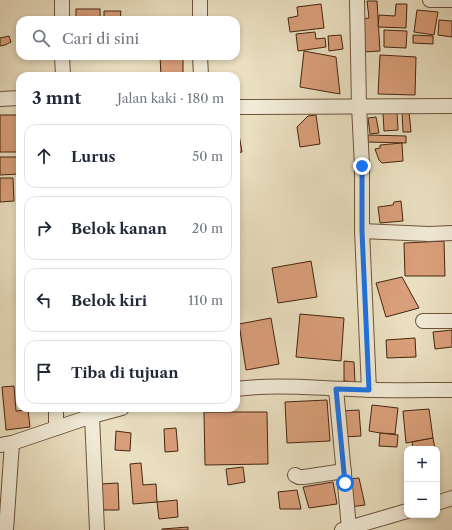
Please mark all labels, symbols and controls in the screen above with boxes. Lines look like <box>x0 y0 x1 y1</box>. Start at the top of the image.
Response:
search box <box>16 16 240 60</box>
icon: search <box>30 27 52 49</box>
text: Cari di sini <box>62 29 139 48</box>
text: 3 mnt <box>32 88 81 108</box>
text: Jalan kaki · 180 m <box>117 90 224 106</box>
icon: ahead <box>33 145 55 167</box>
text: Lurus <box>71 147 116 166</box>
text: 50 m <box>192 148 223 164</box>
route end <box>353 157 371 175</box>
icon: right <box>33 217 55 239</box>
text: Belok kanan <box>71 219 167 238</box>
text: 20 m <box>192 220 223 236</box>
icon: left <box>33 289 55 311</box>
text: Belok kiri <box>71 291 147 310</box>
text: 110 m <box>188 292 223 308</box>
icon: arrive <box>33 361 55 383</box>
text: Tiba di tujuan <box>71 363 179 382</box>
map controls <box>404 446 440 518</box>
button: + <box>404 446 440 482</box>
route start <box>336 474 354 492</box>
button: − <box>404 482 440 518</box>

